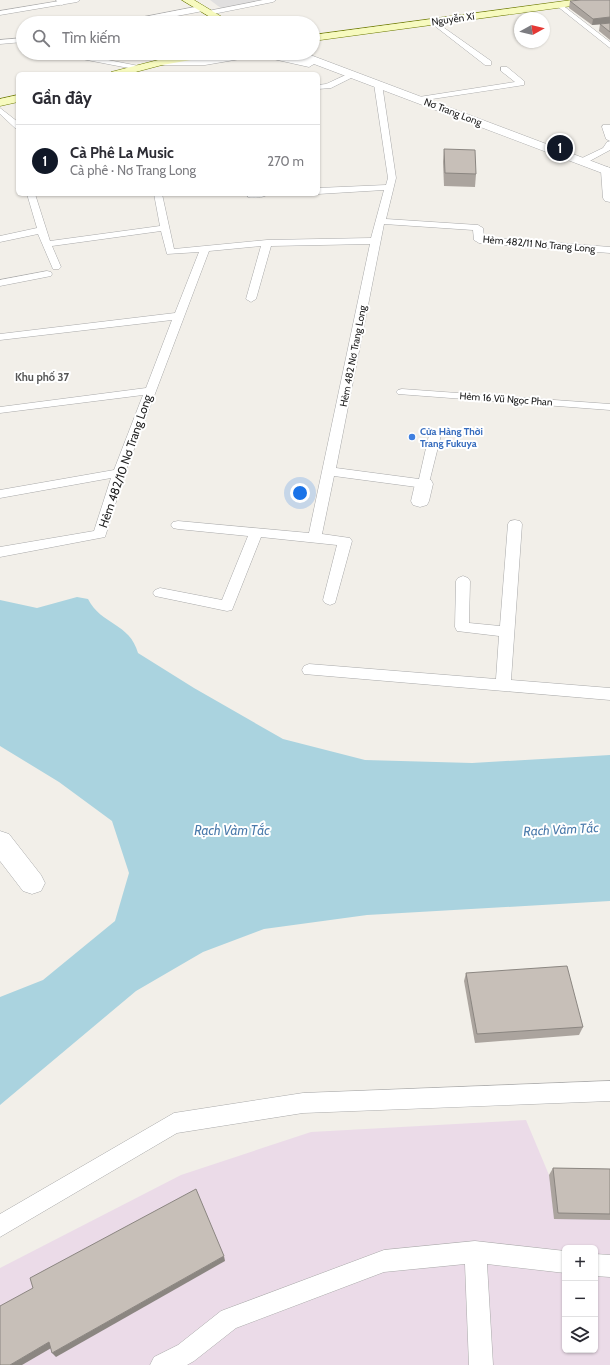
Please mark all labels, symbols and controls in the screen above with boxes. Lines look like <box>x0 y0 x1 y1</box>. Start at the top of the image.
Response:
street label: Nguyễn Xí <box>431 10 475 28</box>
north arrow <box>514 12 550 48</box>
search box <box>16 16 320 60</box>
icon: search <box>30 27 52 49</box>
text: Tìm kiếm <box>62 29 120 47</box>
text: Gần đây <box>32 88 92 108</box>
street label: Nơ Trang Long <box>422 95 485 129</box>
pin: 1 <box>547 133 573 163</box>
text: Cà Phê La Music <box>70 144 174 162</box>
text: 1 <box>43 153 47 169</box>
text: 270 m <box>267 153 304 169</box>
text: Cà phê · Nơ Trang Long <box>70 162 196 178</box>
street label: Hẻm 482/11 Nơ Trang Long <box>482 233 597 255</box>
street label: Hẻm 482 Nơ Trang Long <box>337 303 369 408</box>
district label: Khu phố 37 <box>15 370 69 384</box>
street label: Hẻm 16 Vũ Ngọc Phan <box>459 389 553 409</box>
street label: Hẻm 482/10 Nơ Trang Long <box>95 391 155 530</box>
place label: Cửa Hàng Thời Trang Fukuya <box>420 425 483 450</box>
marker: Cửa Hàng Thời Trang Fukuya <box>407 432 417 442</box>
your location <box>290 483 310 503</box>
water label: Rạch Vàm Tắc <box>523 819 600 839</box>
water label: Rạch Vàm Tắc <box>194 822 270 838</box>
map controls <box>562 1245 598 1353</box>
button: + <box>562 1245 598 1281</box>
button: − <box>562 1281 598 1317</box>
button: layers <box>562 1317 598 1353</box>

